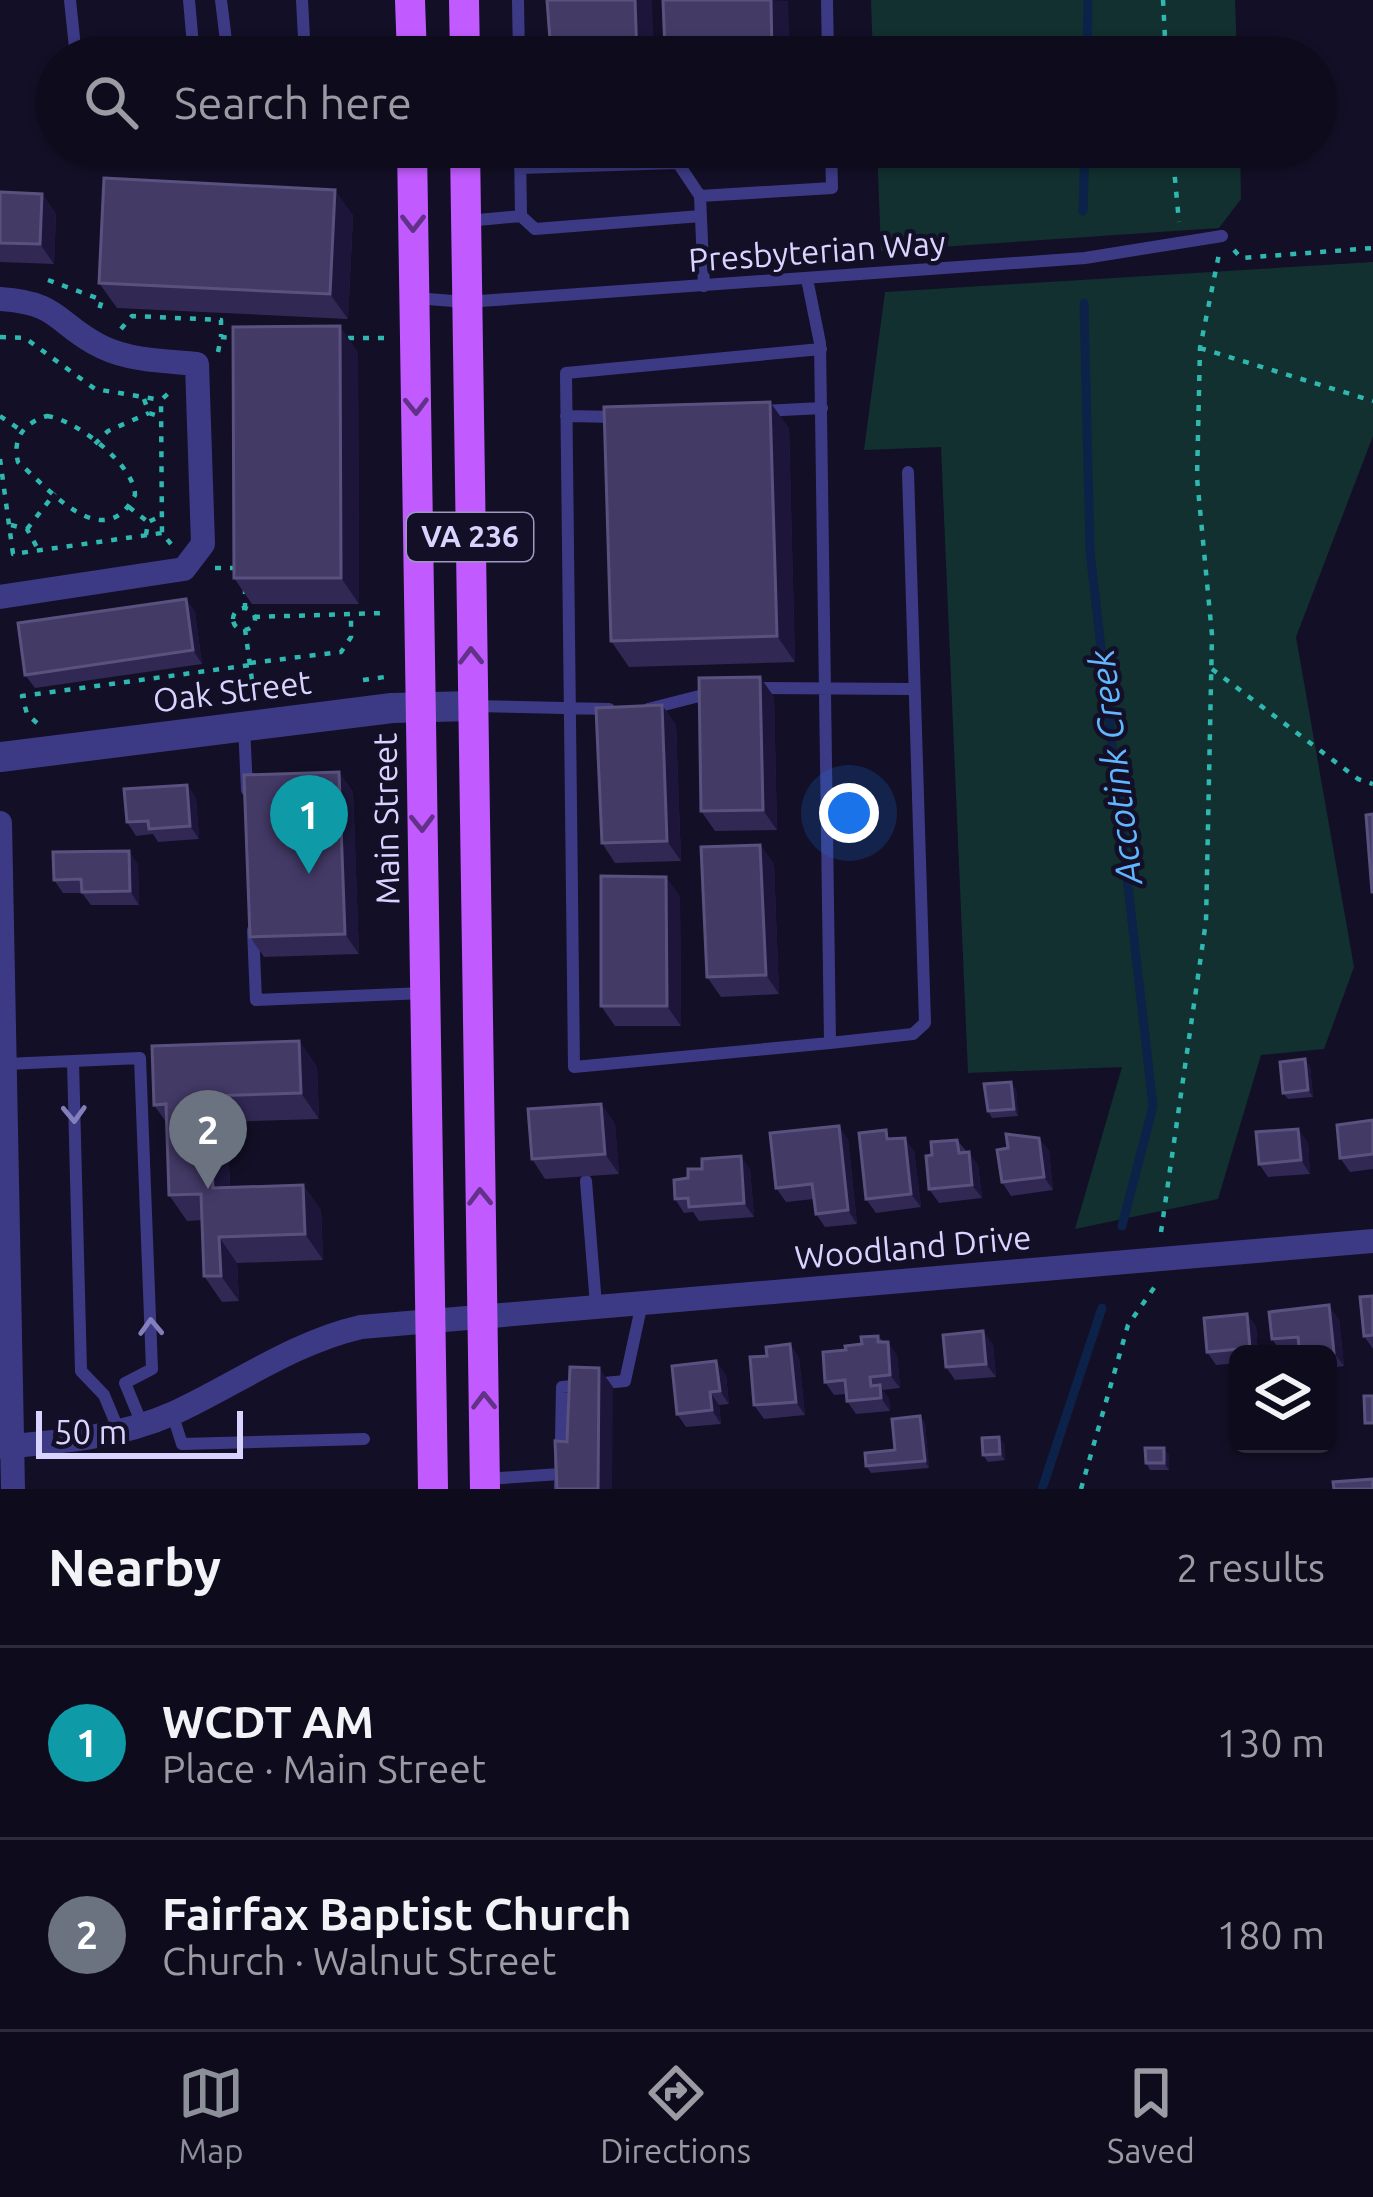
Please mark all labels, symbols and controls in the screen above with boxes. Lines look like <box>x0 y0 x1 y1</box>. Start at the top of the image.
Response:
search box <box>36 36 1337 168</box>
icon: search <box>78 69 144 135</box>
text: Search here <box>174 77 412 128</box>
one-way arrow <box>400 215 426 233</box>
street label: Presbyterian Way <box>687 223 947 278</box>
one-way arrow <box>402 397 428 416</box>
road number: VA 236 <box>407 513 533 561</box>
one-way arrow <box>459 646 485 665</box>
water label: Accotink Creek <box>1080 647 1150 889</box>
street label: Oak Street <box>151 662 313 719</box>
street label: Main Street <box>365 733 405 905</box>
pin: 1 <box>270 775 348 874</box>
your location <box>819 783 879 843</box>
one-way arrow <box>409 814 435 833</box>
pin: 2 <box>169 1090 247 1189</box>
one-way arrow <box>61 1105 87 1124</box>
one-way arrow <box>467 1187 493 1206</box>
street label: Woodland Drive <box>793 1218 1033 1275</box>
one-way arrow <box>138 1317 164 1336</box>
map controls <box>1229 1345 1337 1453</box>
button: layers <box>1229 1345 1337 1453</box>
one-way arrow <box>471 1391 497 1409</box>
scale bar <box>36 1405 243 1458</box>
text: 50 m <box>54 1413 127 1450</box>
text: Nearby <box>48 1538 221 1596</box>
text: 2 results <box>1176 1546 1325 1589</box>
text: WCDT AM <box>162 1696 374 1747</box>
text: 1 <box>76 1721 98 1764</box>
text: 130 m <box>1216 1721 1325 1764</box>
text: Place · Main Street <box>162 1747 486 1790</box>
text: Fairfax Baptist Church <box>162 1888 632 1939</box>
text: 2 <box>76 1913 98 1956</box>
text: 180 m <box>1216 1913 1325 1956</box>
text: Church · Walnut Street <box>162 1939 556 1982</box>
tab: Map <box>178 2060 244 2169</box>
tab: Directions <box>600 2060 751 2169</box>
tab: Saved <box>1107 2060 1195 2169</box>

